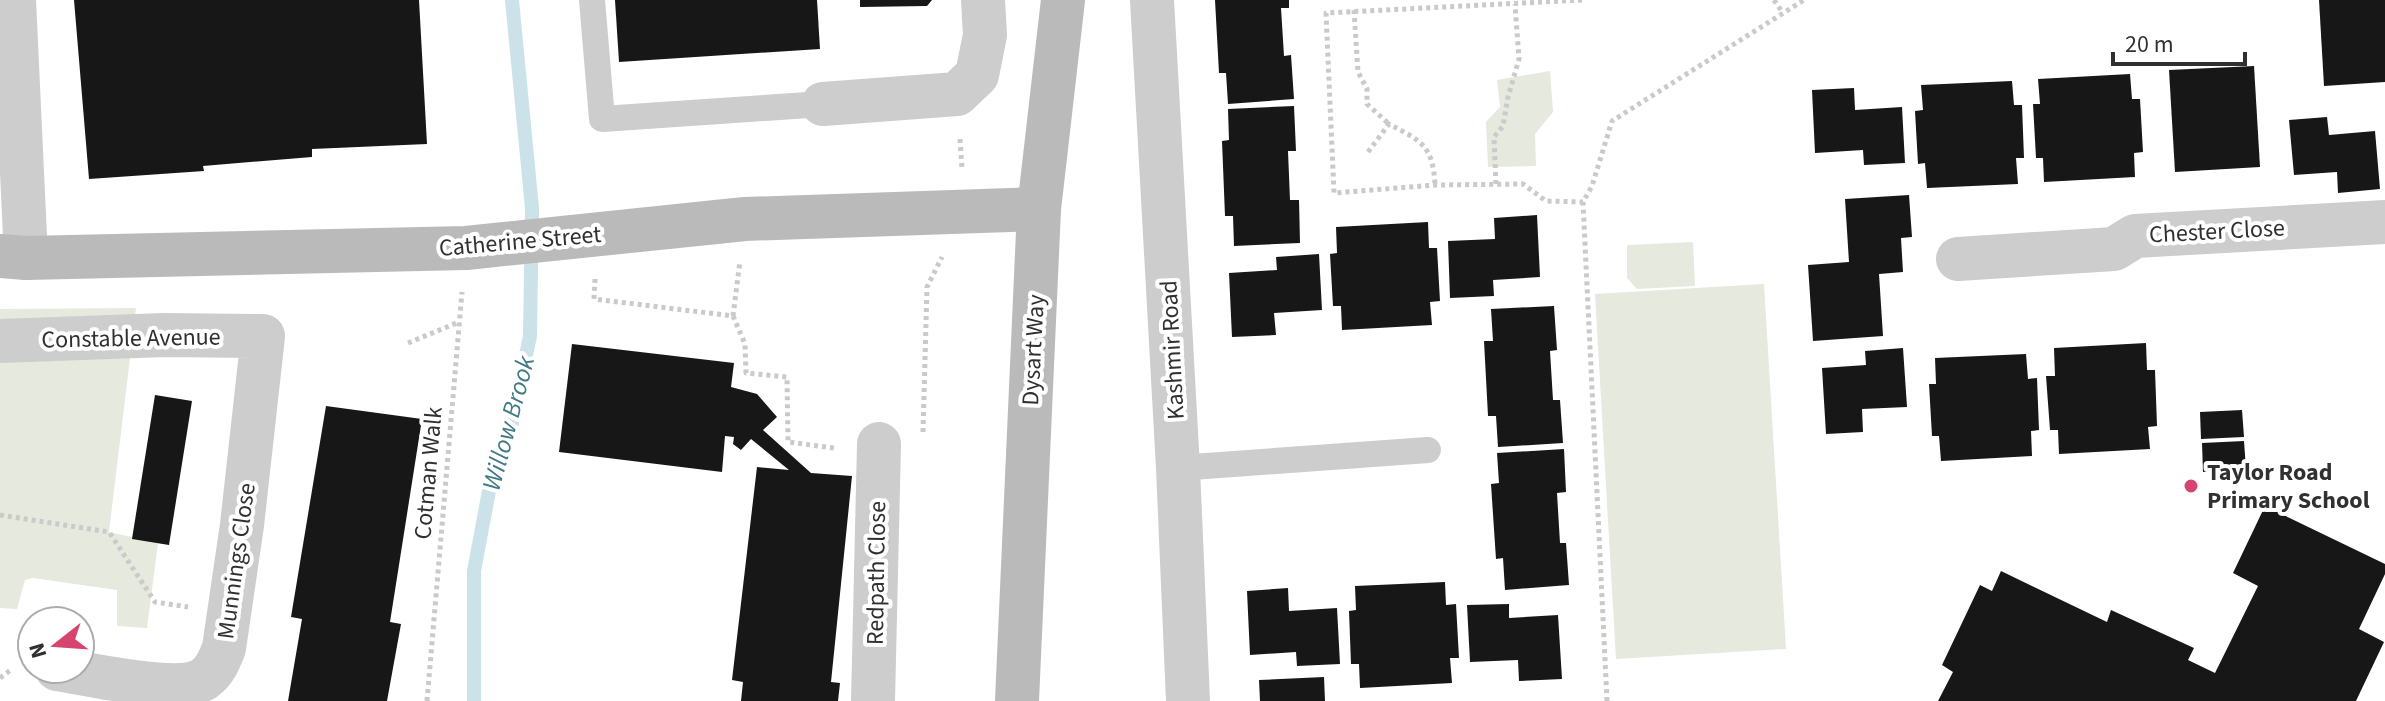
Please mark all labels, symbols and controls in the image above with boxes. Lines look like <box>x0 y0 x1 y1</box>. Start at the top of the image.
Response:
scale bar <box>2113 16 2245 66</box>
text: 20 m <box>2125 27 2174 62</box>
street label: Chester Close <box>2148 210 2286 253</box>
street label: Catherine Street <box>437 217 603 266</box>
street label: Kashmir Road <box>1151 279 1194 421</box>
street label: Dysart Way <box>1013 294 1054 406</box>
street label: Constable Avenue <box>41 319 221 358</box>
water label: Willow Brook <box>473 351 544 495</box>
street label: Cotman Walk <box>405 405 452 541</box>
place label: Taylor Road Primary School <box>2207 455 2370 518</box>
marker: Taylor Road Primary School <box>2182 477 2200 495</box>
street label: Munnings Close <box>208 481 265 641</box>
street label: Redpath Close <box>858 501 895 645</box>
north arrow <box>16 605 96 685</box>
text: N <box>20 639 55 662</box>

